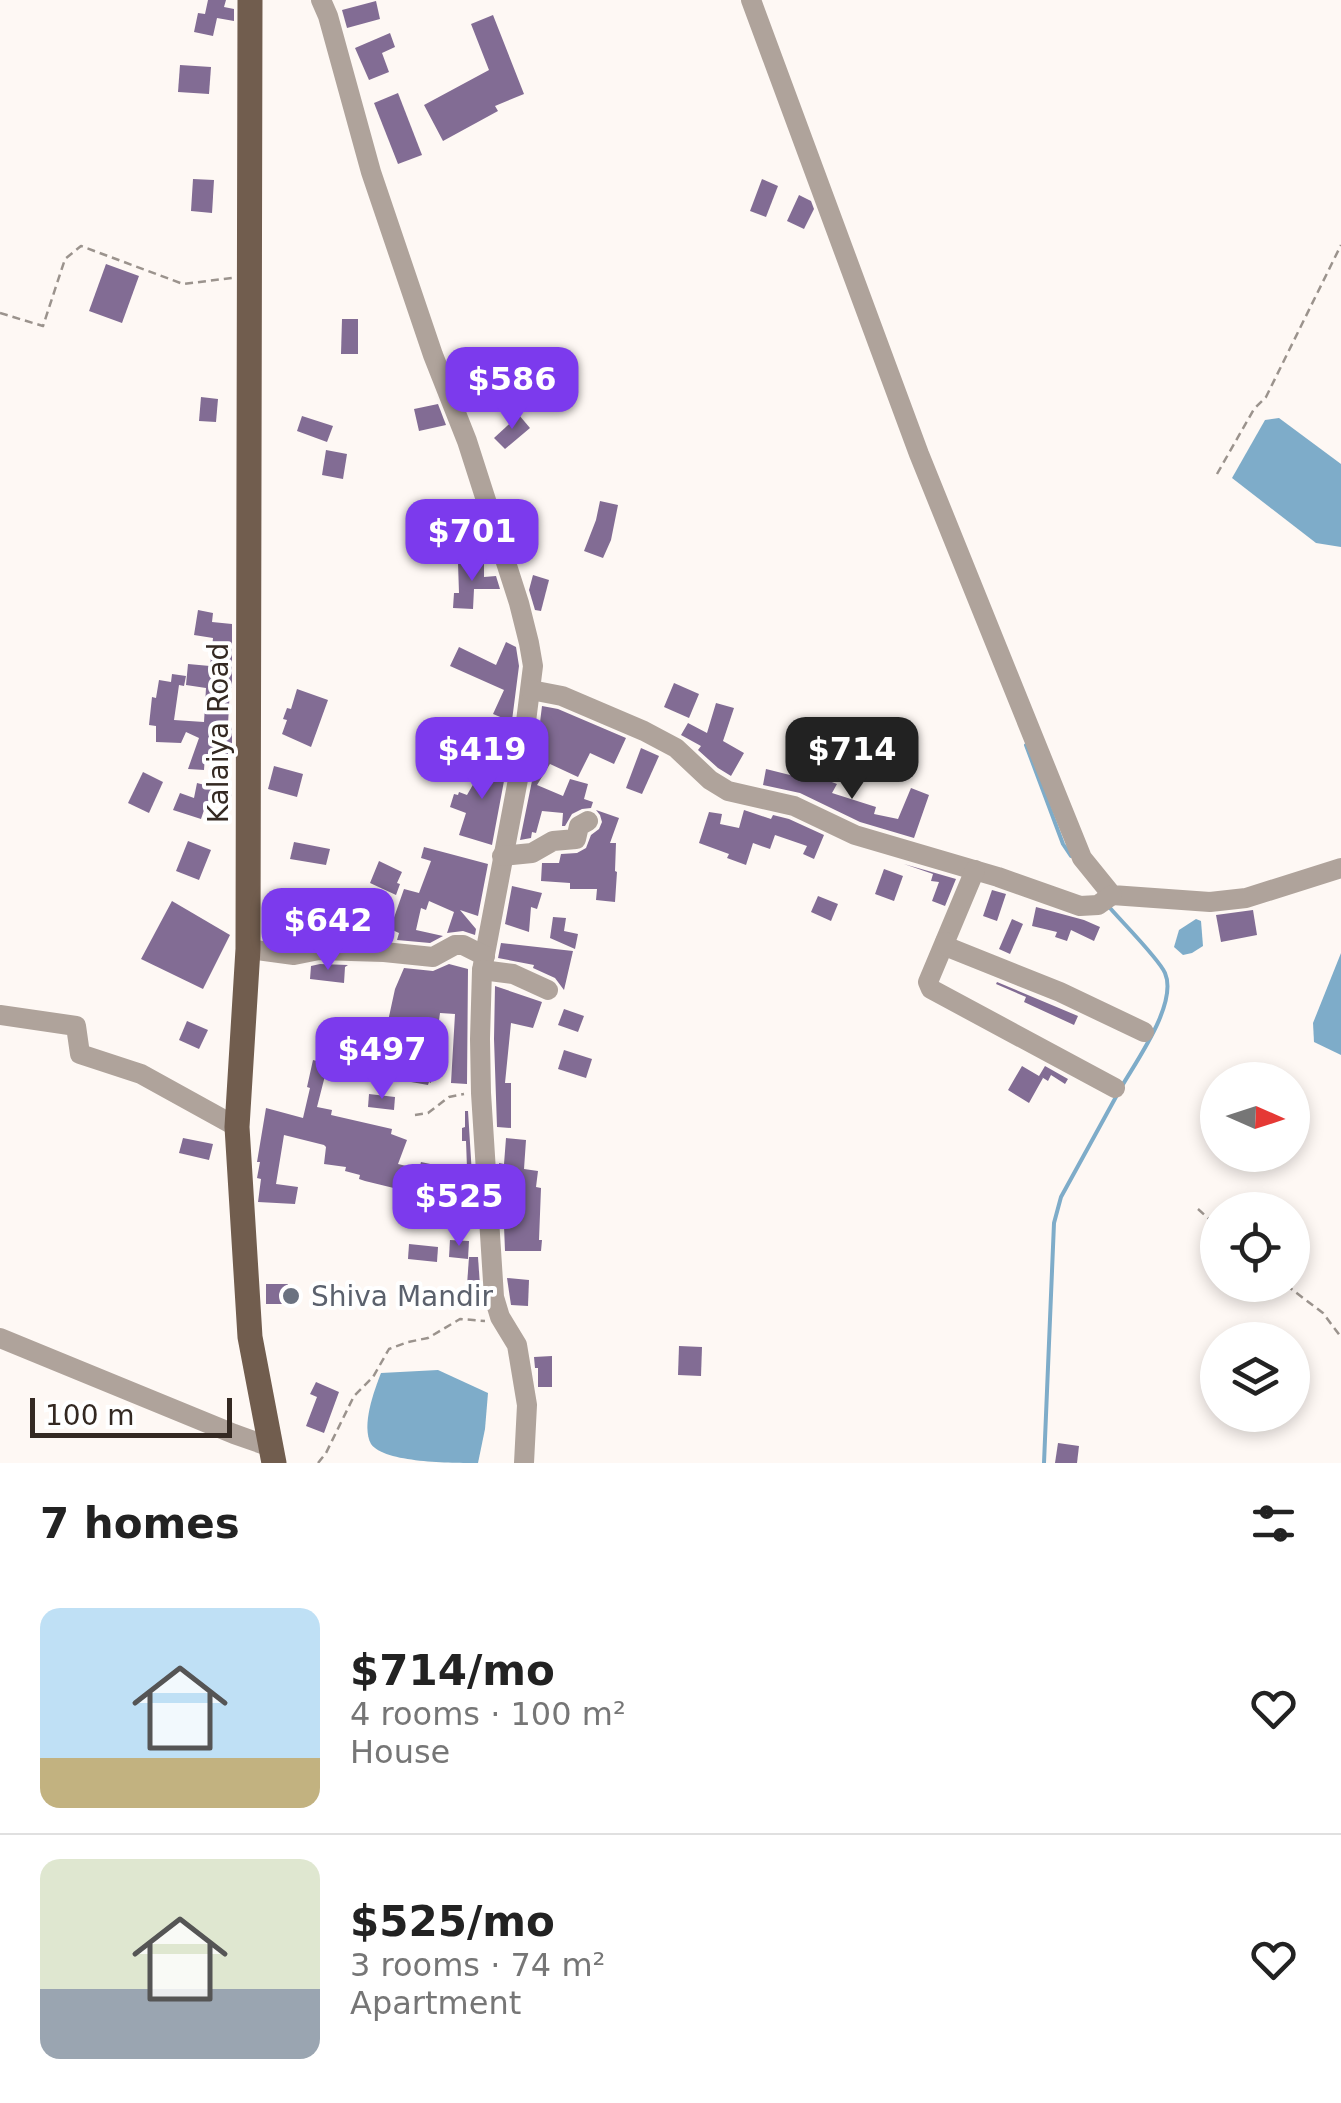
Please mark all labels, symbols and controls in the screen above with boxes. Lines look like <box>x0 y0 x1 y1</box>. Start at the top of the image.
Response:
pin: $586 <box>453 347 571 432</box>
text: $586 <box>467 360 557 398</box>
pin: $701 <box>413 499 531 584</box>
text: $701 <box>427 512 517 550</box>
street label: Kalaiya Road <box>202 643 235 823</box>
pin: $419 <box>423 717 541 802</box>
pin: $714 <box>793 717 911 802</box>
text: $419 <box>437 730 527 768</box>
text: $714 <box>807 730 897 768</box>
pin: $642 <box>269 888 387 973</box>
text: $642 <box>283 901 373 939</box>
pin: $497 <box>323 1017 441 1102</box>
text: $497 <box>337 1030 427 1068</box>
north arrow <box>1200 1062 1310 1172</box>
map controls <box>1200 1062 1310 1432</box>
pin: $525 <box>400 1164 518 1249</box>
text: $525 <box>414 1177 504 1215</box>
button: locate <box>1200 1192 1310 1302</box>
place label: Shiva Mandir <box>311 1280 494 1313</box>
marker: Shiva Mandir <box>280 1285 302 1307</box>
button: layers <box>1200 1322 1310 1432</box>
scale bar <box>30 1393 232 1438</box>
text: 100 m <box>45 1399 135 1432</box>
icon: filters <box>1246 1496 1301 1551</box>
text: 7 homes <box>40 1499 240 1548</box>
text: $714/mo <box>350 1646 555 1695</box>
icon: home <box>120 1648 240 1768</box>
icon: heart <box>1246 1681 1301 1736</box>
text: 4 rooms · 100 m² <box>350 1695 626 1733</box>
text: House <box>350 1733 450 1771</box>
text: $525/mo <box>350 1897 555 1946</box>
icon: home <box>120 1899 240 2019</box>
icon: heart <box>1246 1932 1301 1987</box>
text: 3 rooms · 74 m² <box>350 1946 605 1984</box>
text: Apartment <box>350 1984 521 2022</box>

